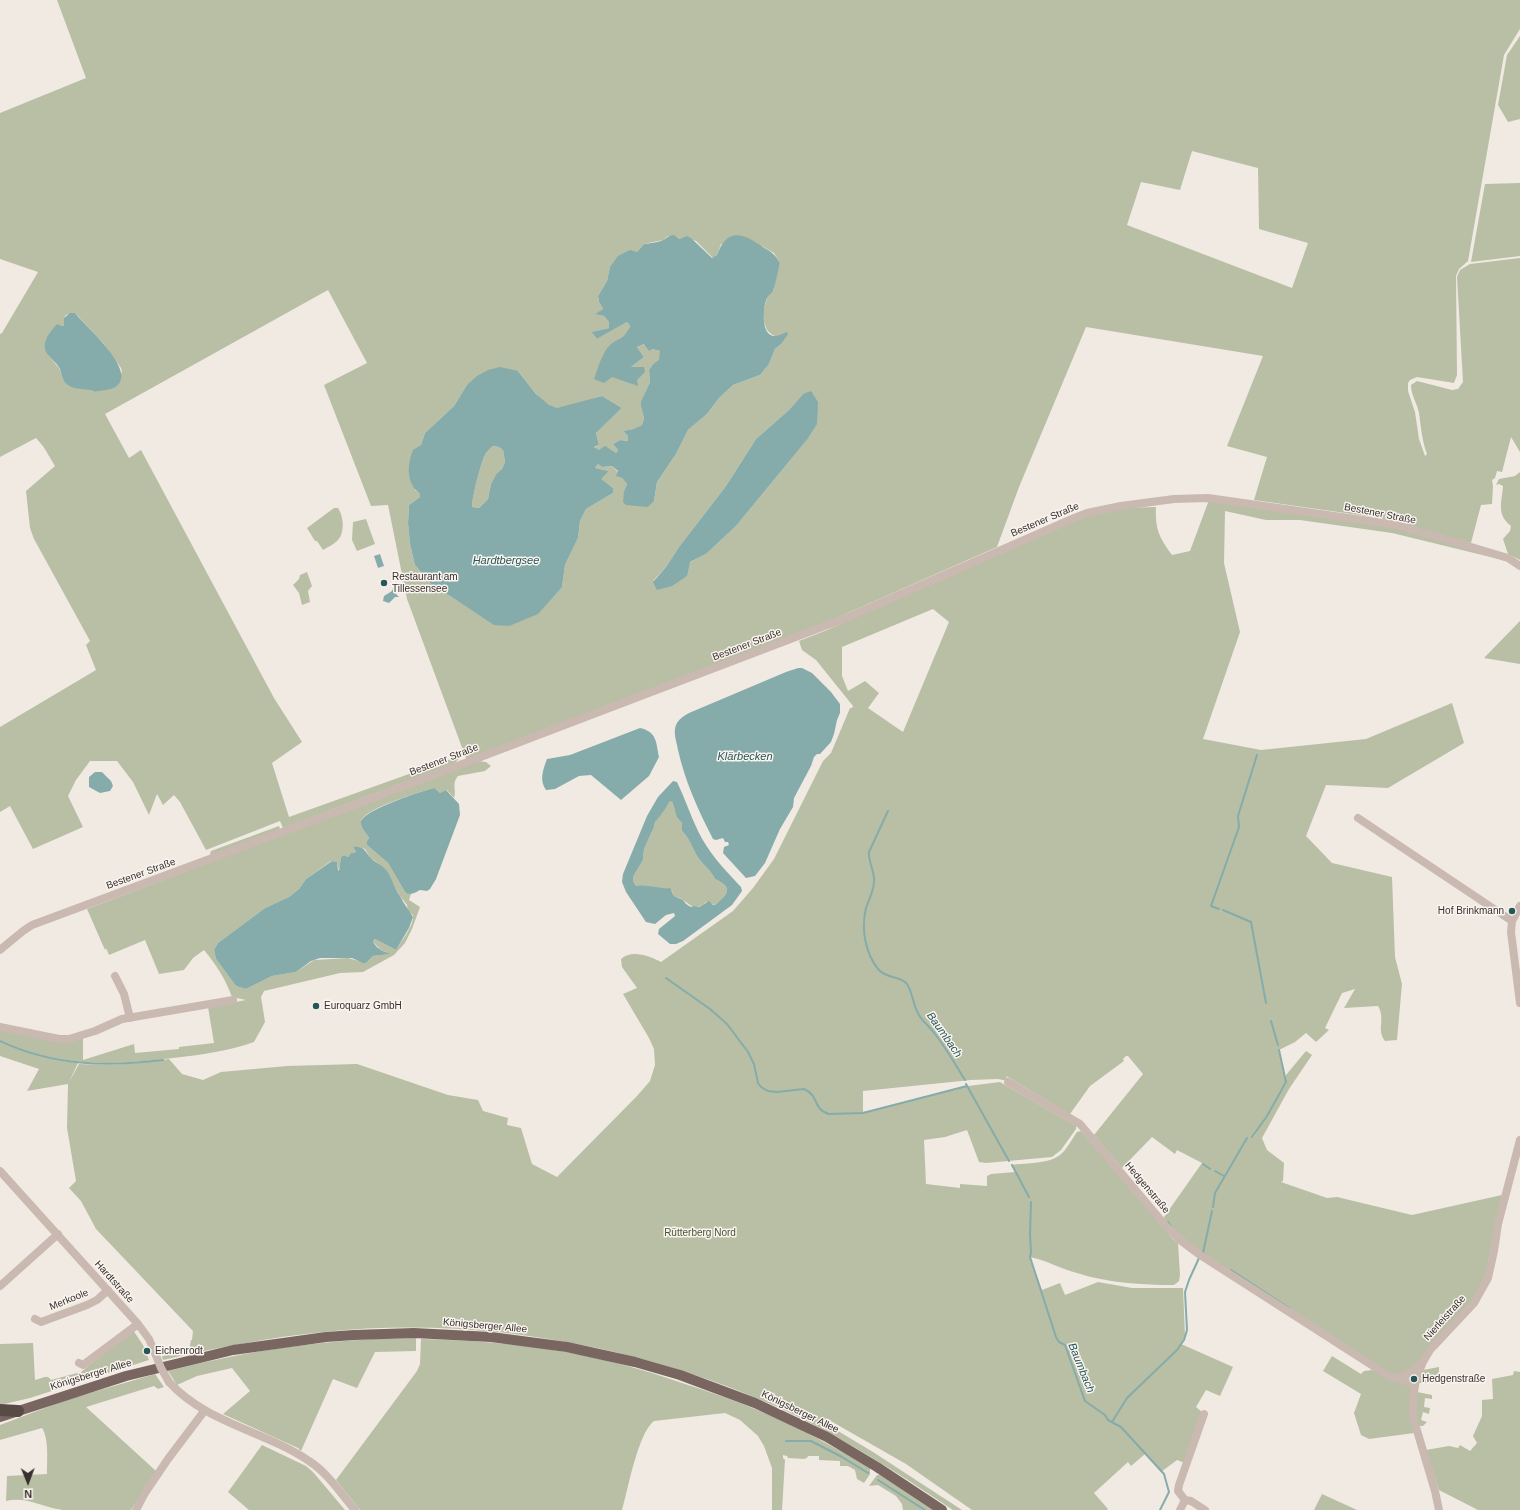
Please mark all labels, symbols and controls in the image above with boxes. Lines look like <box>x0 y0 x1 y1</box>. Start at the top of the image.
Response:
street label: Bestener Straße <box>1009 500 1081 540</box>
street label: Bestener Straße <box>1343 501 1417 527</box>
water label: Hardtbergsee <box>473 554 539 568</box>
place label: Restaurant am Tillessensee <box>392 571 458 594</box>
marker: Restaurant am Tillessensee <box>379 578 389 588</box>
street label: Bestener Straße <box>711 626 783 664</box>
street label: Bestener Straße <box>408 741 480 779</box>
water label: Klärbecken <box>717 750 773 764</box>
street label: Bestener Straße <box>105 856 177 892</box>
place label: Hof Brinkmann <box>1438 905 1504 917</box>
marker: Hof Brinkmann <box>1507 906 1517 916</box>
place label: Euroquarz GmbH <box>324 1000 402 1012</box>
marker: Euroquarz GmbH <box>311 1001 321 1011</box>
water label: Baumbach <box>924 1010 964 1060</box>
street label: Hedgenstraße <box>1122 1160 1172 1216</box>
park label: Rütterberg Nord <box>664 1227 736 1239</box>
street label: Hardtstraße <box>92 1258 136 1306</box>
street label: Merkoole <box>48 1287 90 1313</box>
street label: Nierleistraße <box>1422 1293 1468 1343</box>
street label: Königsberger Allee <box>442 1316 528 1336</box>
water label: Baumbach <box>1065 1341 1097 1395</box>
place label: Eichenrodt <box>155 1345 203 1357</box>
marker: Eichenrodt <box>142 1346 152 1356</box>
street label: Königsberger Allee <box>49 1357 133 1393</box>
place label: Hedgenstraße <box>1422 1373 1485 1385</box>
marker: Hedgenstraße <box>1409 1374 1419 1384</box>
street label: Königsberger Allee <box>759 1388 841 1436</box>
north arrow <box>8 1462 48 1502</box>
text: N <box>24 1488 32 1500</box>

